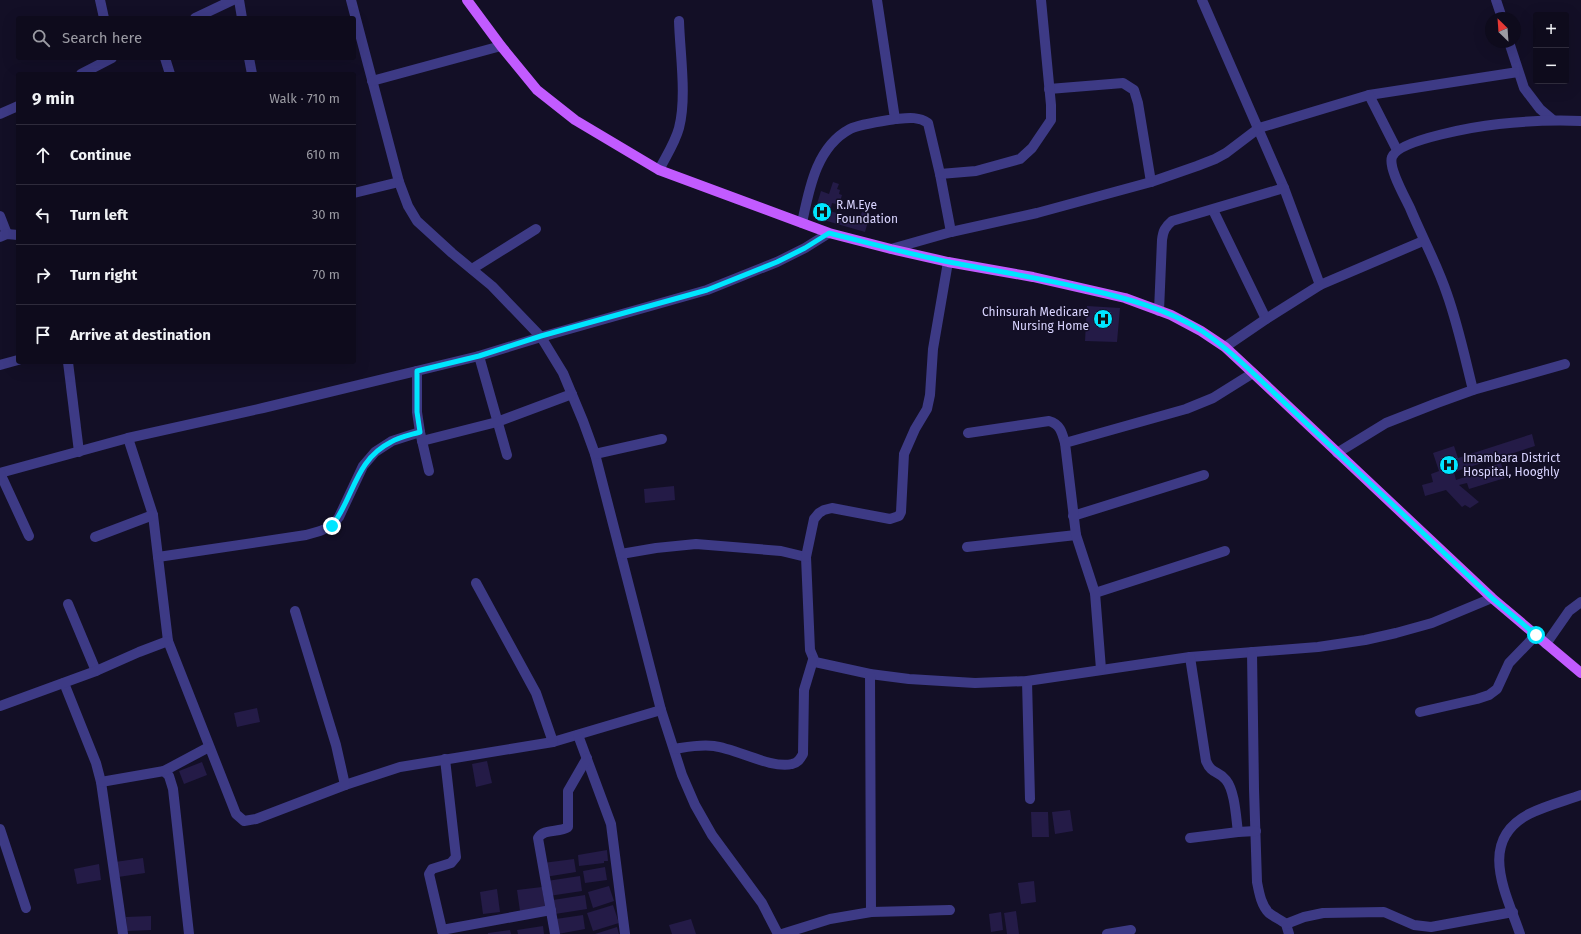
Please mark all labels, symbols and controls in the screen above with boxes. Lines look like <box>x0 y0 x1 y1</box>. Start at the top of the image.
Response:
north arrow <box>1485 12 1521 48</box>
map controls <box>1533 12 1569 84</box>
button: + <box>1533 12 1569 48</box>
search box <box>16 16 356 60</box>
icon: search <box>30 27 52 49</box>
text: Search here <box>62 29 142 47</box>
button: − <box>1533 48 1569 84</box>
text: 9 min <box>32 88 75 109</box>
text: Walk · 710 m <box>269 91 340 106</box>
icon: ahead <box>32 144 54 166</box>
text: Continue <box>70 146 131 164</box>
text: 610 m <box>306 147 340 162</box>
place label: R.M.Eye Foundation <box>836 198 898 226</box>
hospital icon: R.M.Eye Foundation <box>811 201 833 223</box>
icon: left <box>32 204 54 226</box>
text: Turn left <box>70 206 128 224</box>
text: 30 m <box>312 207 340 222</box>
icon: right <box>32 264 54 286</box>
text: Turn right <box>70 266 137 284</box>
text: 70 m <box>313 267 340 282</box>
place label: Chinsurah Medicare Nursing Home <box>982 305 1089 333</box>
hospital icon: Chinsurah Medicare Nursing Home <box>1092 308 1114 330</box>
icon: arrive <box>32 324 54 346</box>
text: Arrive at destination <box>70 326 211 344</box>
place label: Imambara District Hospital, Hooghly <box>1463 451 1561 479</box>
hospital icon: Imambara District Hospital, Hooghly <box>1438 454 1460 476</box>
route end <box>323 517 341 535</box>
route start <box>1527 626 1545 644</box>

